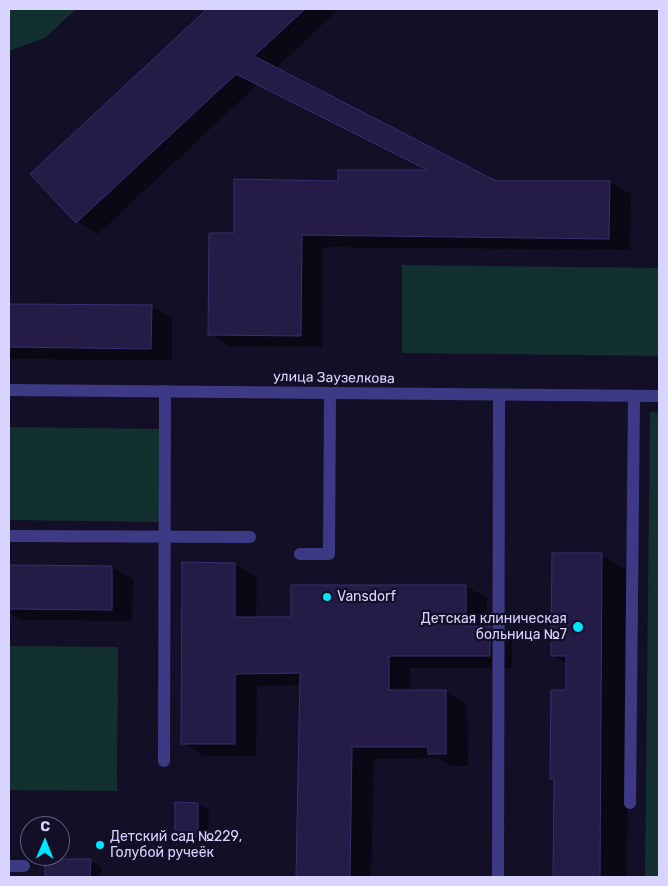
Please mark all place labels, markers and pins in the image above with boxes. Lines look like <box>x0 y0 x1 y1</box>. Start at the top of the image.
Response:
place label: Vansdorf <box>337 589 396 605</box>
marker: Vansdorf <box>321 591 333 603</box>
place label: Детская клиническая больница №7 <box>421 611 567 644</box>
marker: Детская клиническая больница №7 <box>571 620 585 634</box>
place label: Детский сад №229, Голубой ручеёк <box>110 829 242 862</box>
marker: Детский сад №229, Голубой ручеёк <box>94 839 106 851</box>

